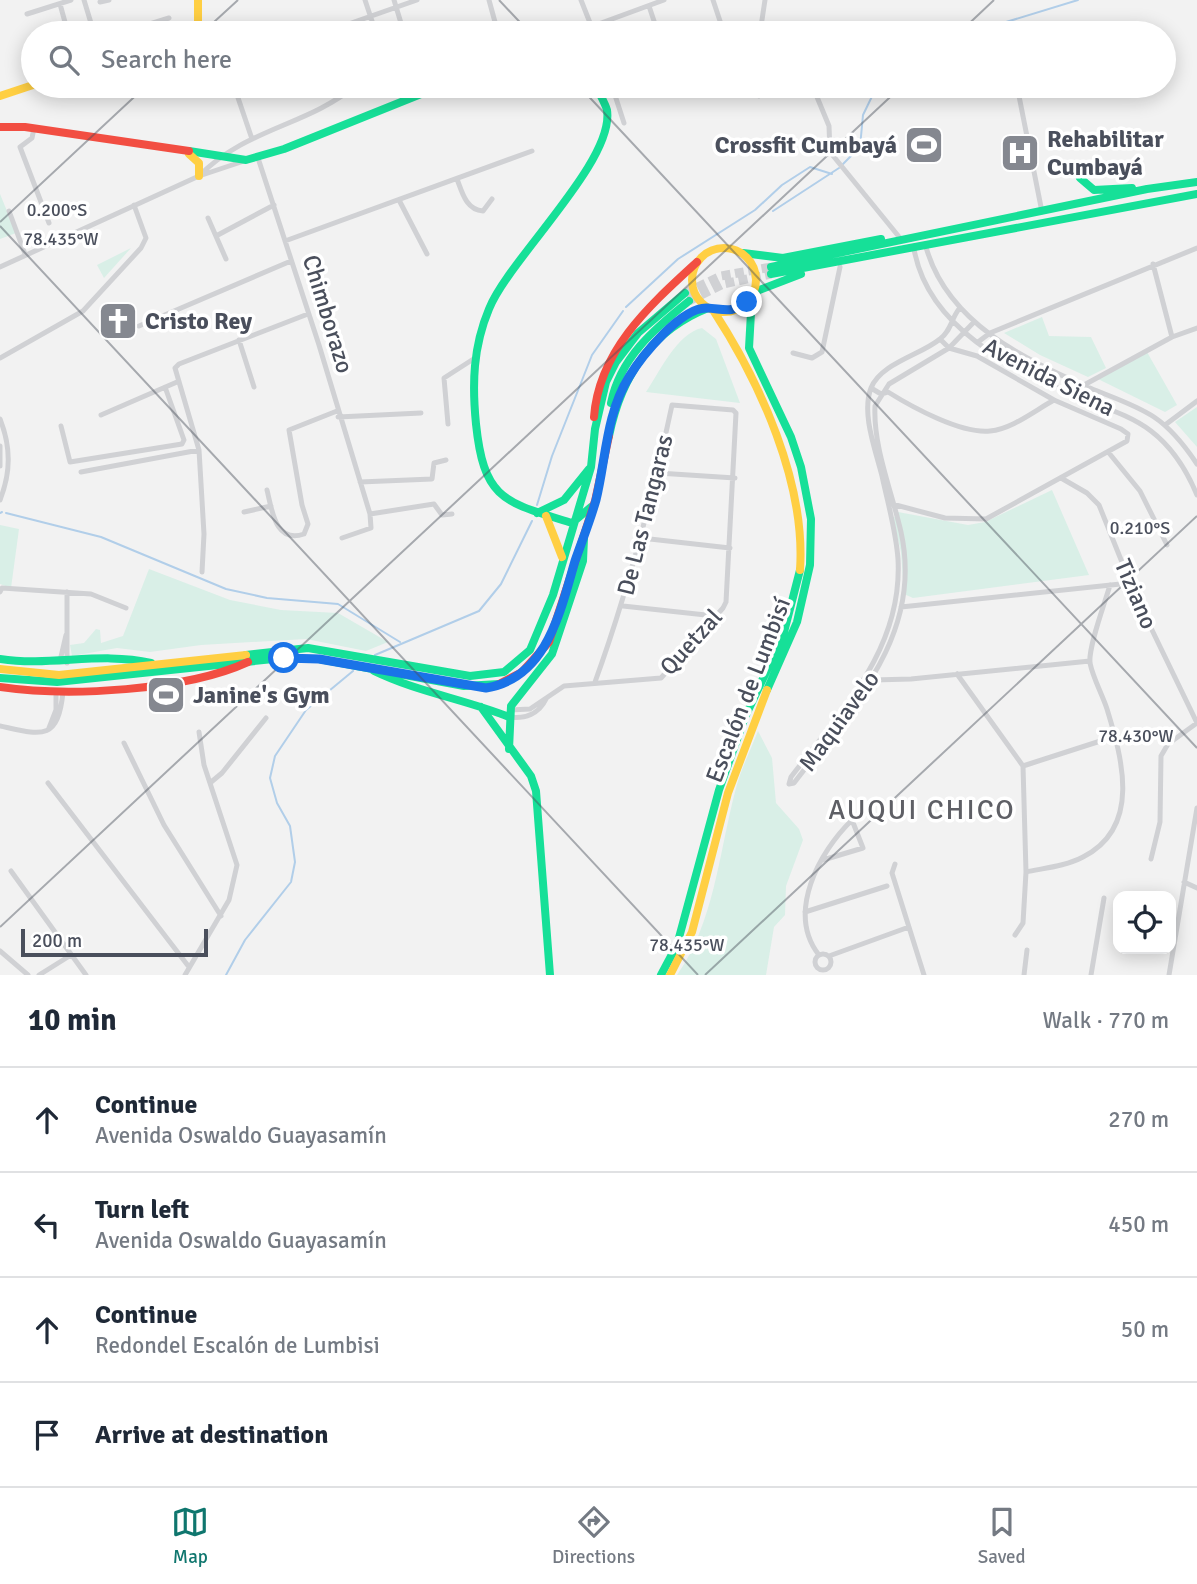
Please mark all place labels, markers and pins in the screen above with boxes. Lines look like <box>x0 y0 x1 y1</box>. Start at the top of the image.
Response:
sports icon: Crossfit Cumbayá <box>903 124 945 166</box>
place label: Rehabilitar Cumbayá <box>1047 124 1164 182</box>
place label: Crossfit Cumbayá <box>715 130 897 160</box>
hospital icon: Rehabilitar Cumbayá <box>999 132 1041 174</box>
church icon: Cristo Rey <box>97 300 139 342</box>
place label: Cristo Rey <box>145 306 252 336</box>
sports icon: Janine's Gym <box>145 674 187 716</box>
place label: Janine's Gym <box>193 680 330 710</box>

